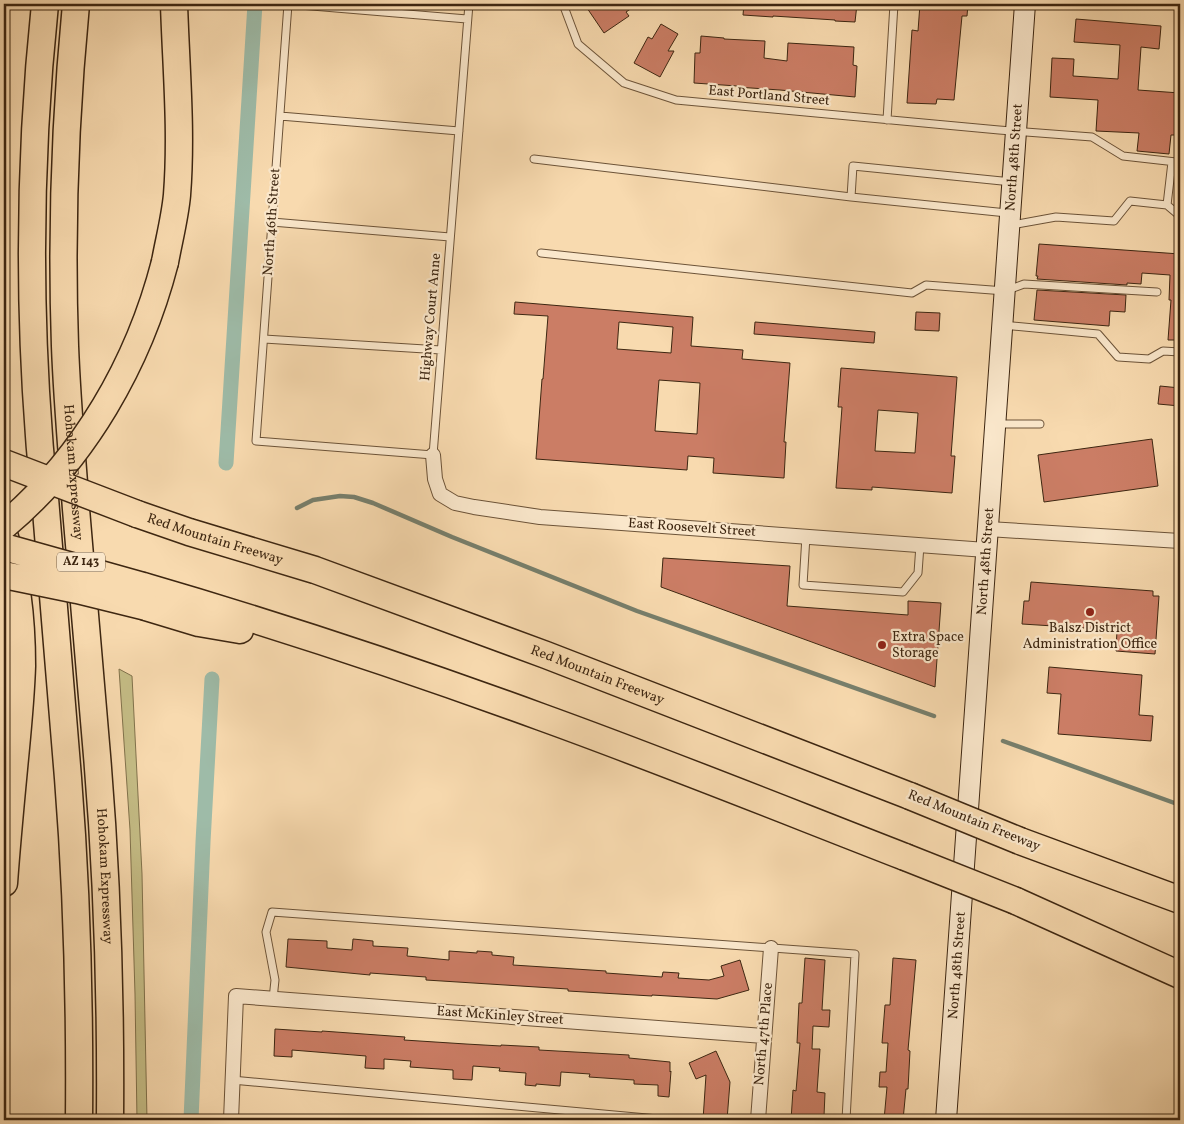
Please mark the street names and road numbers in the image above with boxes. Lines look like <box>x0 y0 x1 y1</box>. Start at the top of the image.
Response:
street label: East Portland Street <box>707 81 831 111</box>
street label: North 48th Street <box>1001 103 1027 212</box>
street label: North 46th Street <box>259 167 285 276</box>
street label: Highway Court Anne <box>416 252 446 382</box>
street label: Hohokam Expressway <box>59 404 88 541</box>
street label: North 48th Street <box>972 507 999 616</box>
street label: Red Mountain Freeway <box>144 509 286 569</box>
street label: East Roosevelt Street <box>627 514 757 542</box>
road number: AZ 143 <box>57 552 105 572</box>
street label: Red Mountain Freeway <box>528 641 667 710</box>
street label: Red Mountain Freeway <box>905 786 1044 857</box>
street label: Hohokam Expressway <box>92 807 117 945</box>
street label: North 48th Street <box>944 911 970 1020</box>
street label: North 47th Place <box>750 981 778 1086</box>
street label: East McKinley Street <box>436 1002 564 1030</box>

